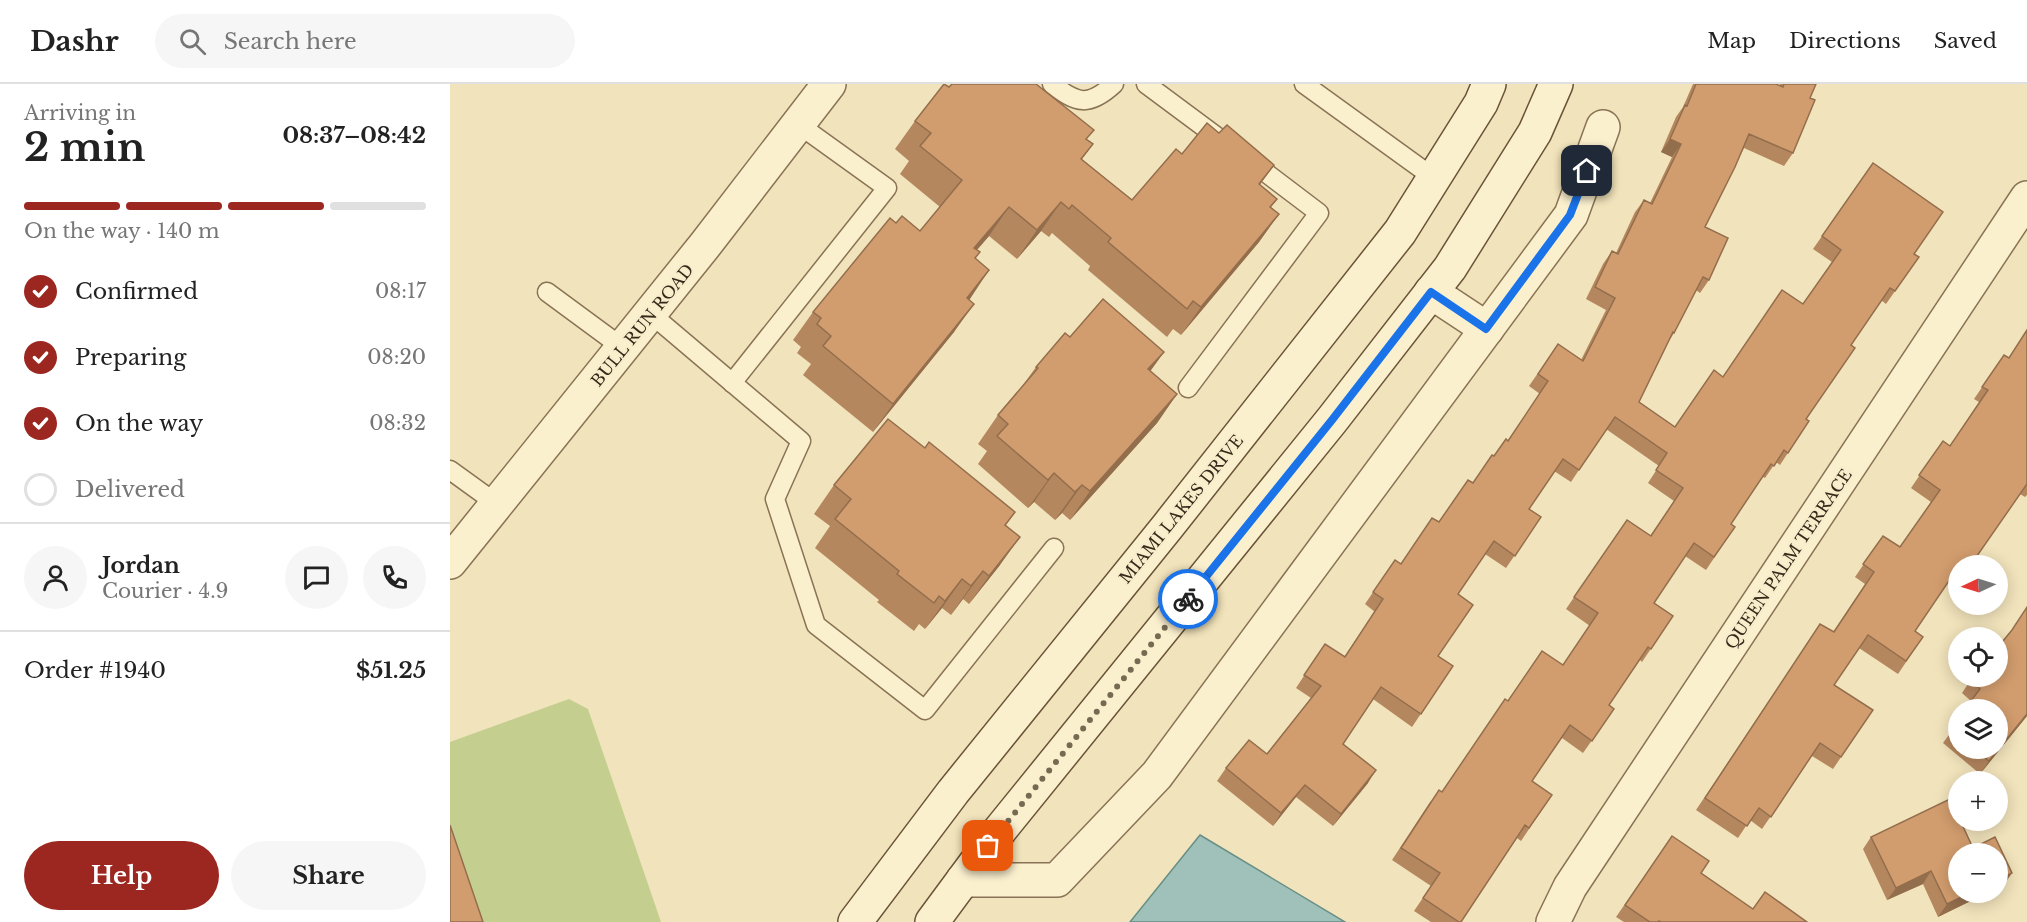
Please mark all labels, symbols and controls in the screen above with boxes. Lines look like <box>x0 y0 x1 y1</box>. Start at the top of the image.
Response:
search box <box>155 14 575 68</box>
text: Dashr <box>30 24 119 59</box>
icon: search <box>176 25 209 58</box>
text: Search here <box>224 28 357 55</box>
text: Map <box>1707 28 1756 54</box>
text: Directions <box>1789 28 1901 54</box>
text: Saved <box>1934 28 1997 54</box>
text: Arriving in <box>24 101 136 125</box>
text: 08:37–08:42 <box>282 122 426 149</box>
text: 2 min <box>24 123 145 172</box>
pin <box>1561 145 1612 196</box>
icon: home <box>1570 154 1603 187</box>
text: On the way · 140 m <box>24 219 219 243</box>
street label: BULL RUN ROAD <box>586 260 698 390</box>
icon: check <box>24 275 57 308</box>
text: Confirmed <box>75 278 198 305</box>
text: 08:17 <box>375 279 426 303</box>
icon: check <box>24 341 57 374</box>
text: Preparing <box>75 344 186 371</box>
text: 08:20 <box>367 345 426 369</box>
icon: check <box>24 407 57 440</box>
text: On the way <box>75 410 203 437</box>
text: 08:32 <box>369 411 426 435</box>
street label: MIAMI LAKES DRIVE <box>1115 431 1247 587</box>
street label: QUEEN PALM TERRACE <box>1720 465 1856 653</box>
text: Delivered <box>75 476 185 503</box>
button: person <box>24 546 87 609</box>
button: chat <box>285 546 348 609</box>
button: phone <box>363 546 426 609</box>
text: Jordan <box>102 552 180 579</box>
north arrow <box>1948 555 2008 615</box>
map controls <box>1948 555 2008 903</box>
courier <box>1158 569 1218 629</box>
text: Courier · 4.9 <box>102 579 228 603</box>
icon: bike <box>1172 583 1205 616</box>
button: locate <box>1948 627 2008 687</box>
text: Order #1940 <box>24 657 166 684</box>
text: $51.25 <box>356 657 426 684</box>
button: layers <box>1948 699 2008 759</box>
button: + <box>1948 771 2008 831</box>
pin <box>962 820 1013 871</box>
icon: bag <box>971 829 1004 862</box>
button: Help <box>24 841 219 910</box>
button: Share <box>231 841 426 910</box>
button: − <box>1948 843 2008 903</box>

